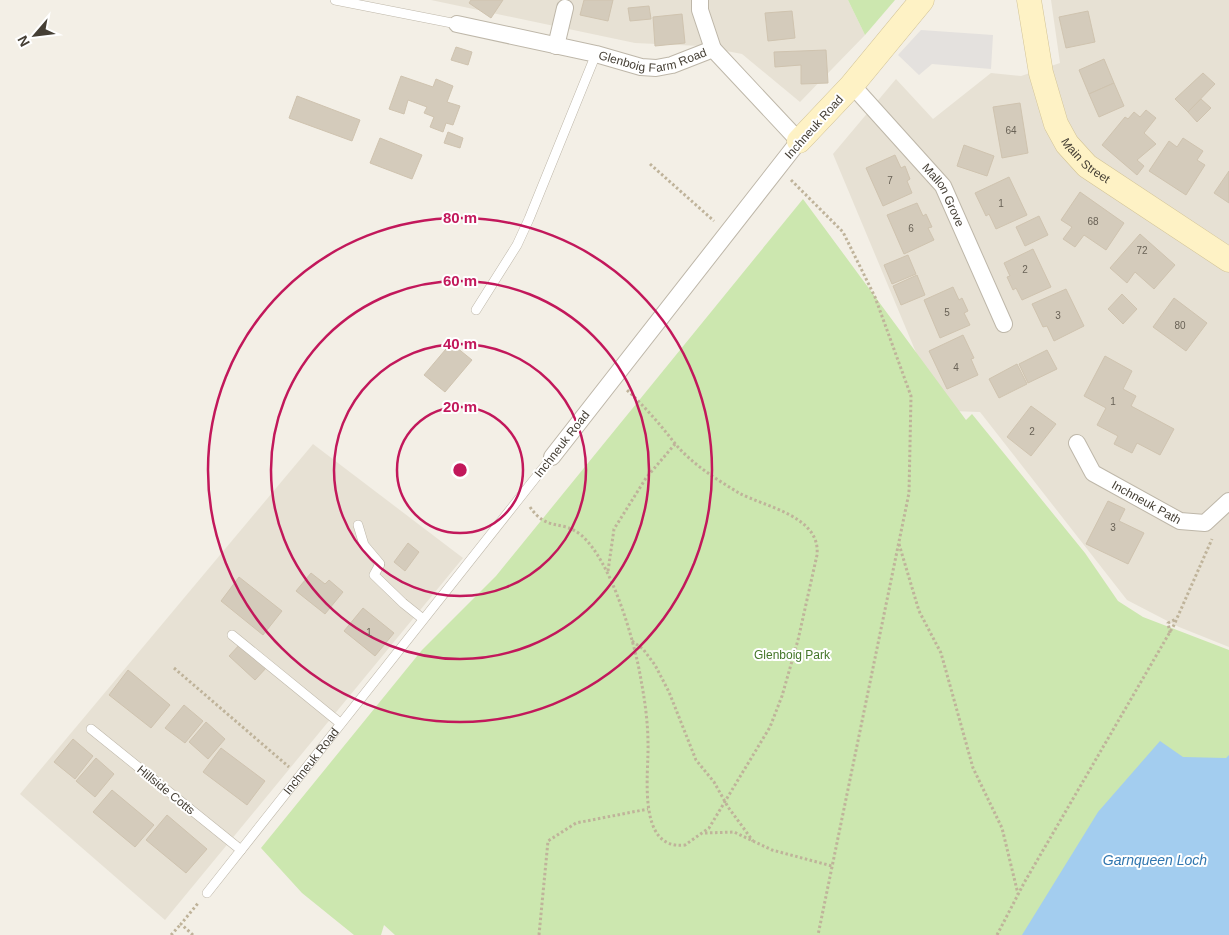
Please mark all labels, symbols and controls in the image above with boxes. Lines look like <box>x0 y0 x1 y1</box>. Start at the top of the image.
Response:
north arrow <box>10 10 60 60</box>
text: N <box>14 33 33 49</box>
street label: Glenboig Farm Road <box>597 45 708 75</box>
street label: Inchneuk Road <box>782 92 846 162</box>
house number: 64 <box>1005 125 1017 136</box>
street label: Main Street <box>1058 136 1113 187</box>
street label: Mallon Grove <box>919 161 967 229</box>
house number: 7 <box>887 175 893 186</box>
house number: 1 <box>998 198 1004 209</box>
text: 80 m <box>443 209 477 226</box>
house number: 68 <box>1087 216 1099 227</box>
house number: 6 <box>908 223 914 234</box>
house number: 72 <box>1136 245 1148 256</box>
house number: 2 <box>1022 264 1028 275</box>
text: 60 m <box>443 272 477 289</box>
house number: 5 <box>944 307 950 318</box>
house number: 3 <box>1055 310 1061 321</box>
house number: 80 <box>1174 320 1186 331</box>
text: 40 m <box>443 335 477 352</box>
house number: 4 <box>953 362 959 373</box>
house number: 1 <box>1110 396 1116 407</box>
text: 20 m <box>443 398 477 415</box>
street label: Inchneuk Road <box>532 408 592 480</box>
house number: 2 <box>1029 426 1035 437</box>
centre of rings <box>451 461 469 479</box>
street label: Inchneuk Path <box>1109 478 1183 527</box>
house number: 3 <box>1110 522 1116 533</box>
house number: 1 <box>366 627 372 638</box>
park label: Glenboig Park <box>754 648 831 662</box>
street label: Inchneuk Road <box>281 725 342 797</box>
street label: Hillside Cotts <box>134 763 198 817</box>
water label: Garnqueen Loch <box>1103 852 1207 868</box>

